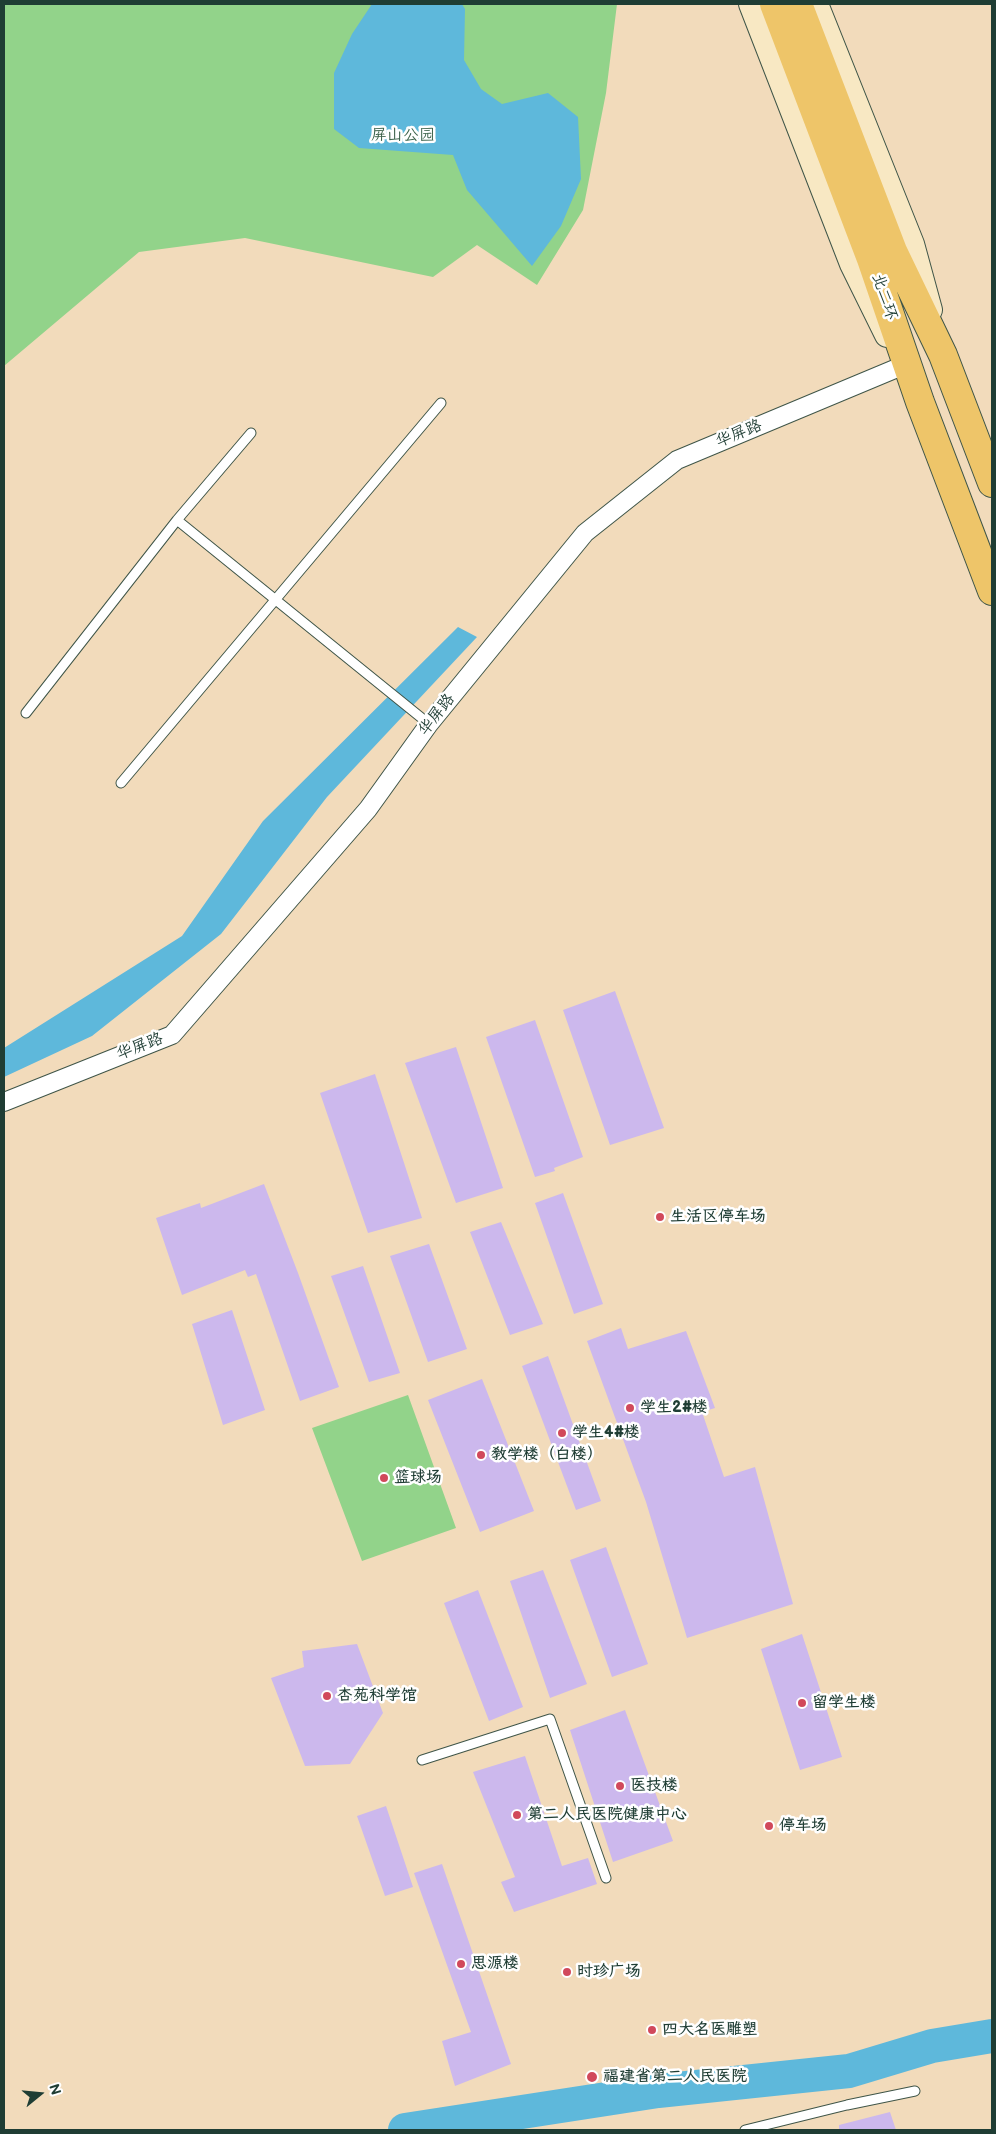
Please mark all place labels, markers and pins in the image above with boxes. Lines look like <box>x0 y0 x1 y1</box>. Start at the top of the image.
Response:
place label: 生活区停车场 <box>670 1207 766 1227</box>
marker: 生活区停车场 <box>654 1211 666 1223</box>
place label: 学生2#楼 <box>640 1398 708 1418</box>
marker: 学生2#楼 <box>624 1402 636 1414</box>
place label: 学生4#楼 <box>572 1423 640 1443</box>
marker: 学生4#楼 <box>556 1427 568 1439</box>
place label: 教学楼（白楼） <box>491 1445 603 1465</box>
marker: 教学楼（白楼） <box>475 1449 487 1461</box>
place label: 篮球场 <box>394 1468 442 1488</box>
marker: 篮球场 <box>378 1472 390 1484</box>
place label: 杏苑科学馆 <box>337 1686 417 1706</box>
marker: 杏苑科学馆 <box>321 1690 333 1702</box>
place label: 留学生楼 <box>812 1693 876 1713</box>
marker: 留学生楼 <box>796 1697 808 1709</box>
place label: 医技楼 <box>630 1776 678 1796</box>
marker: 医技楼 <box>614 1780 626 1792</box>
place label: 第二人民医院健康中心 <box>527 1805 687 1825</box>
marker: 第二人民医院健康中心 <box>511 1809 523 1821</box>
place label: 停车场 <box>779 1816 827 1836</box>
marker: 停车场 <box>763 1820 775 1832</box>
place label: 思源楼 <box>471 1954 519 1974</box>
marker: 思源楼 <box>455 1958 467 1970</box>
place label: 时珍广场 <box>577 1962 641 1982</box>
marker: 时珍广场 <box>561 1966 573 1978</box>
place label: 四大名医雕塑 <box>662 2020 758 2040</box>
marker: 四大名医雕塑 <box>646 2024 658 2036</box>
place label: 福建省第二人民医院 <box>603 2067 747 2087</box>
marker: 福建省第二人民医院 <box>585 2070 599 2084</box>

